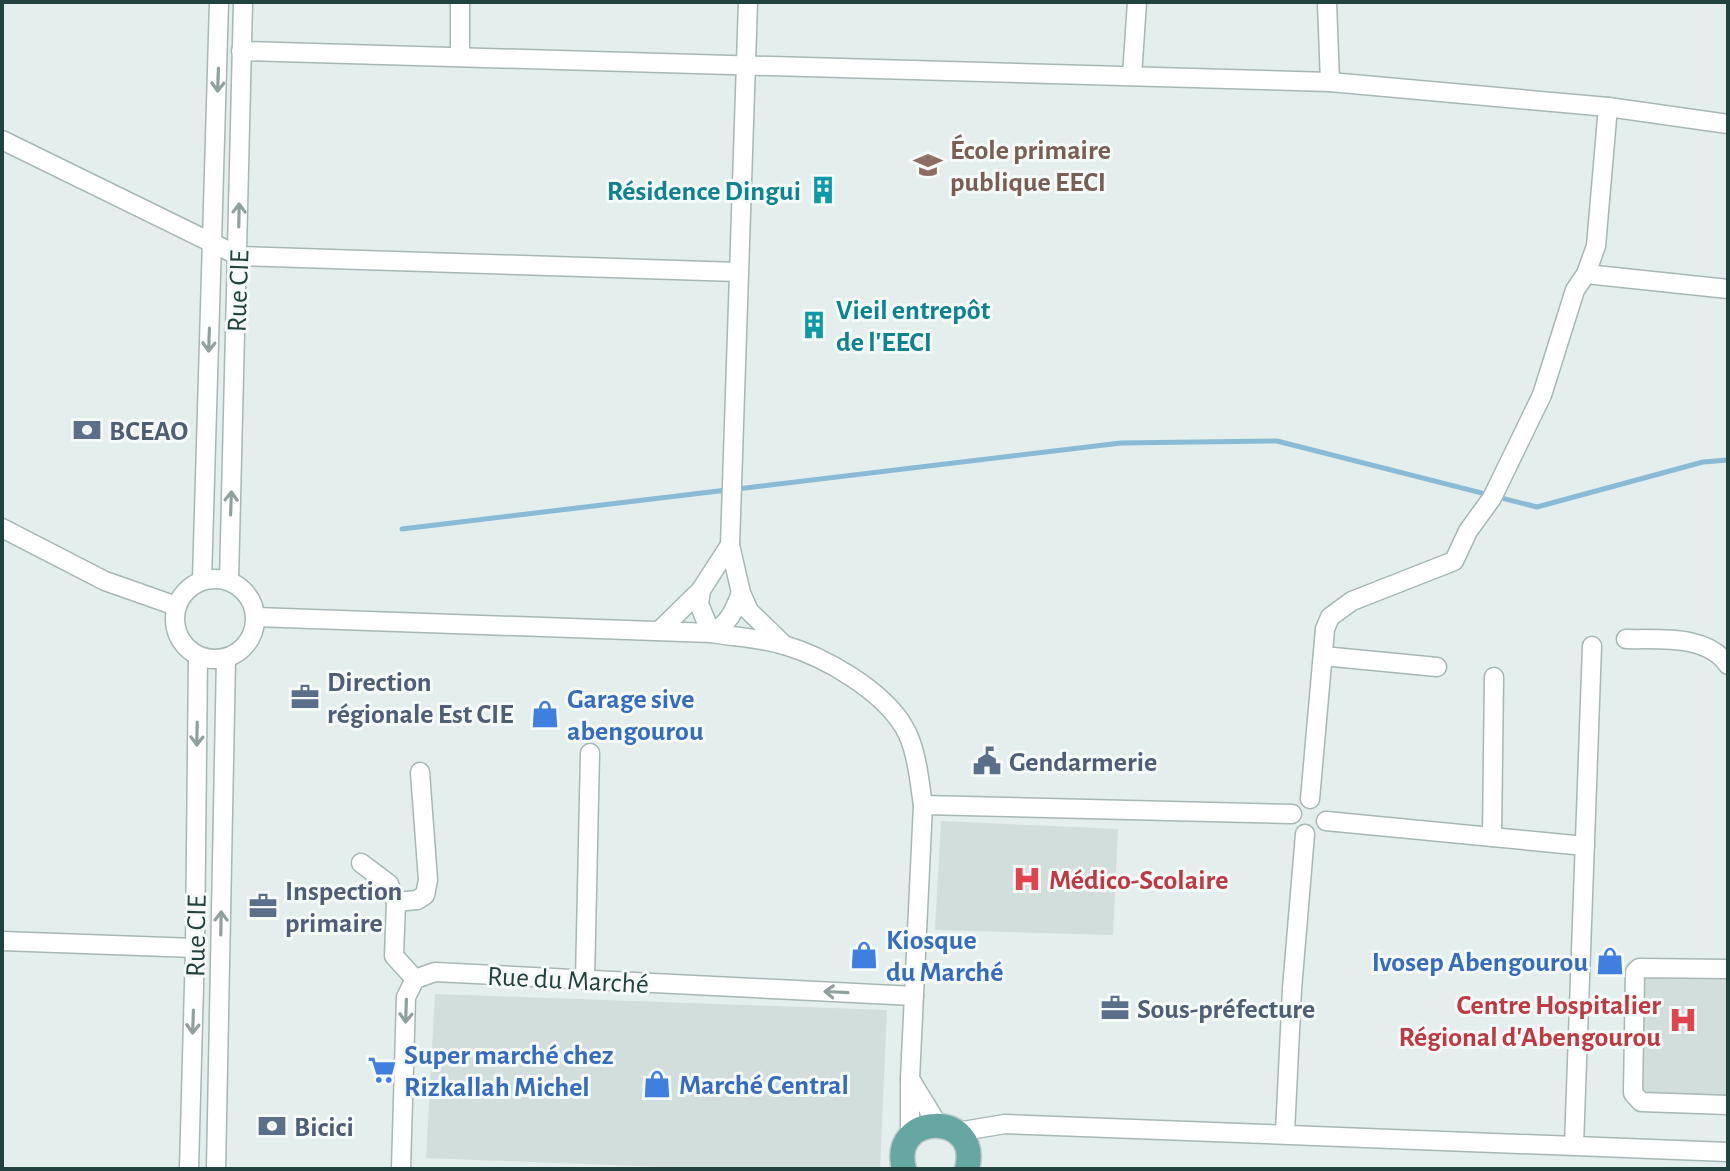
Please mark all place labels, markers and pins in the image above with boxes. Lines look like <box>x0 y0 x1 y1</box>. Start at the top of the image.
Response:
place label: École primaire publique EECI <box>950 134 1111 197</box>
school or university icon: École primaire publique EECI <box>913 150 943 180</box>
building icon: Résidence Dingui <box>808 175 838 205</box>
place label: Résidence Dingui <box>607 178 801 206</box>
place label: Vieil entrepôt de l'EECI <box>836 297 991 357</box>
building icon: Vieil entrepôt de l'EECI <box>799 310 829 340</box>
bank icon: BCEAO <box>72 415 102 445</box>
place label: BCEAO <box>109 418 188 446</box>
place label: Direction régionale Est CIE <box>327 669 513 729</box>
office icon: Direction régionale Est CIE <box>290 682 320 712</box>
place label: Garage sive abengourou <box>567 686 704 746</box>
shop icon: Garage sive abengourou <box>530 699 560 729</box>
public building icon: Gendarmerie <box>972 746 1002 776</box>
place label: Gendarmerie <box>1009 749 1157 777</box>
hospital icon: Médico-Scolaire <box>1012 864 1042 894</box>
place label: Médico-Scolaire <box>1049 867 1228 895</box>
place label: Inspection primaire <box>285 878 402 938</box>
office icon: Inspection primaire <box>248 891 278 921</box>
place label: Kiosque du Marché <box>886 927 1003 987</box>
shop icon: Kiosque du Marché <box>849 940 879 970</box>
shop icon: Ivosep Abengourou <box>1595 946 1625 976</box>
place label: Ivosep Abengourou <box>1372 949 1588 977</box>
place label: Centre Hospitalier Régional d'Abengourou <box>1398 992 1661 1052</box>
office icon: Sous-préfecture <box>1100 993 1130 1023</box>
place label: Sous-préfecture <box>1137 996 1315 1024</box>
hospital icon: Centre Hospitalier Régional d'Abengourou <box>1668 1005 1698 1035</box>
place label: Super marché chez Rizkallah Michel <box>404 1042 614 1102</box>
supermarket icon: Super marché chez Rizkallah Michel <box>367 1055 397 1085</box>
shop icon: Marché Central <box>642 1069 672 1099</box>
place label: Marché Central <box>679 1072 849 1100</box>
bank icon: Bicici <box>257 1111 287 1141</box>
place label: Bicici <box>294 1114 354 1142</box>

